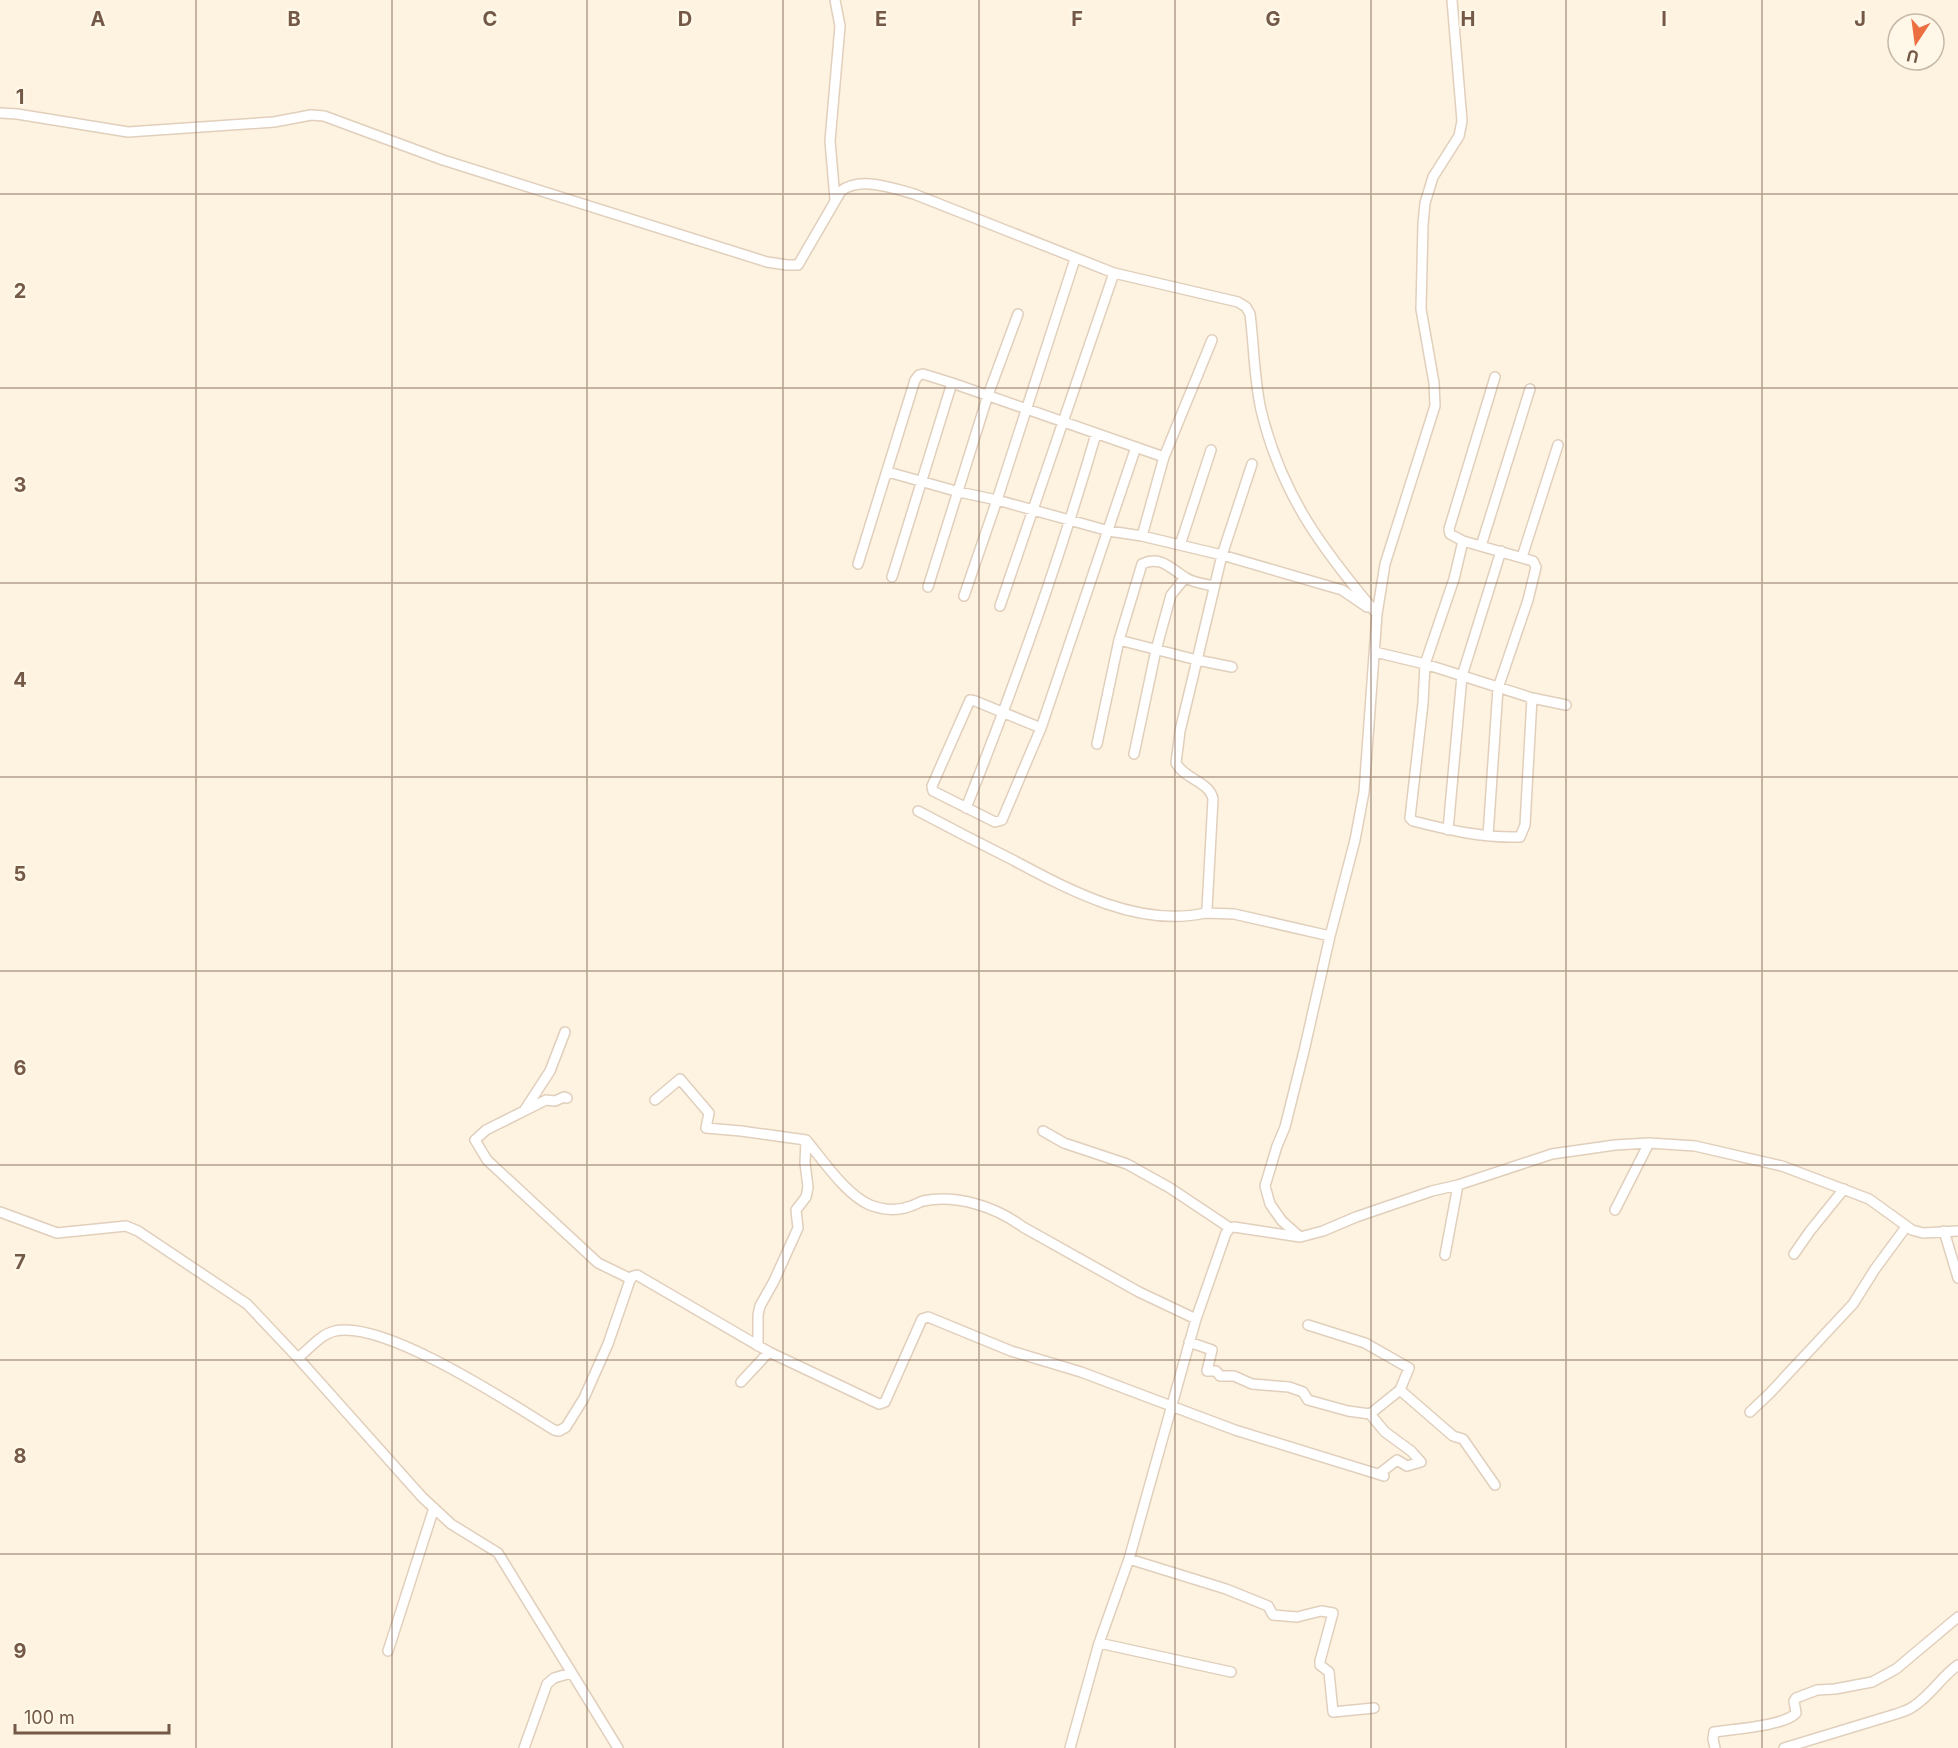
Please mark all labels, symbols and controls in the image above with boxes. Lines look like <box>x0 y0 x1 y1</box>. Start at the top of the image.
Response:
text: A <box>91 7 106 31</box>
text: B <box>287 7 301 31</box>
text: C <box>483 7 497 31</box>
text: D <box>678 7 692 31</box>
text: E <box>875 7 887 31</box>
text: F <box>1071 7 1083 31</box>
text: G <box>1265 7 1281 31</box>
text: H <box>1461 7 1475 31</box>
text: I <box>1661 7 1667 31</box>
text: J <box>1854 7 1866 31</box>
north arrow <box>1886 12 1946 72</box>
text: U <box>1905 46 1921 68</box>
text: 1 <box>16 85 24 109</box>
text: 2 <box>14 279 26 303</box>
text: 3 <box>14 473 26 497</box>
text: 4 <box>13 668 27 692</box>
text: 5 <box>14 862 26 886</box>
text: 6 <box>14 1056 27 1080</box>
text: 7 <box>14 1250 26 1274</box>
text: 8 <box>13 1444 27 1468</box>
text: 9 <box>14 1639 27 1663</box>
scale bar <box>15 1697 170 1735</box>
text: 100 m <box>24 1707 75 1728</box>

